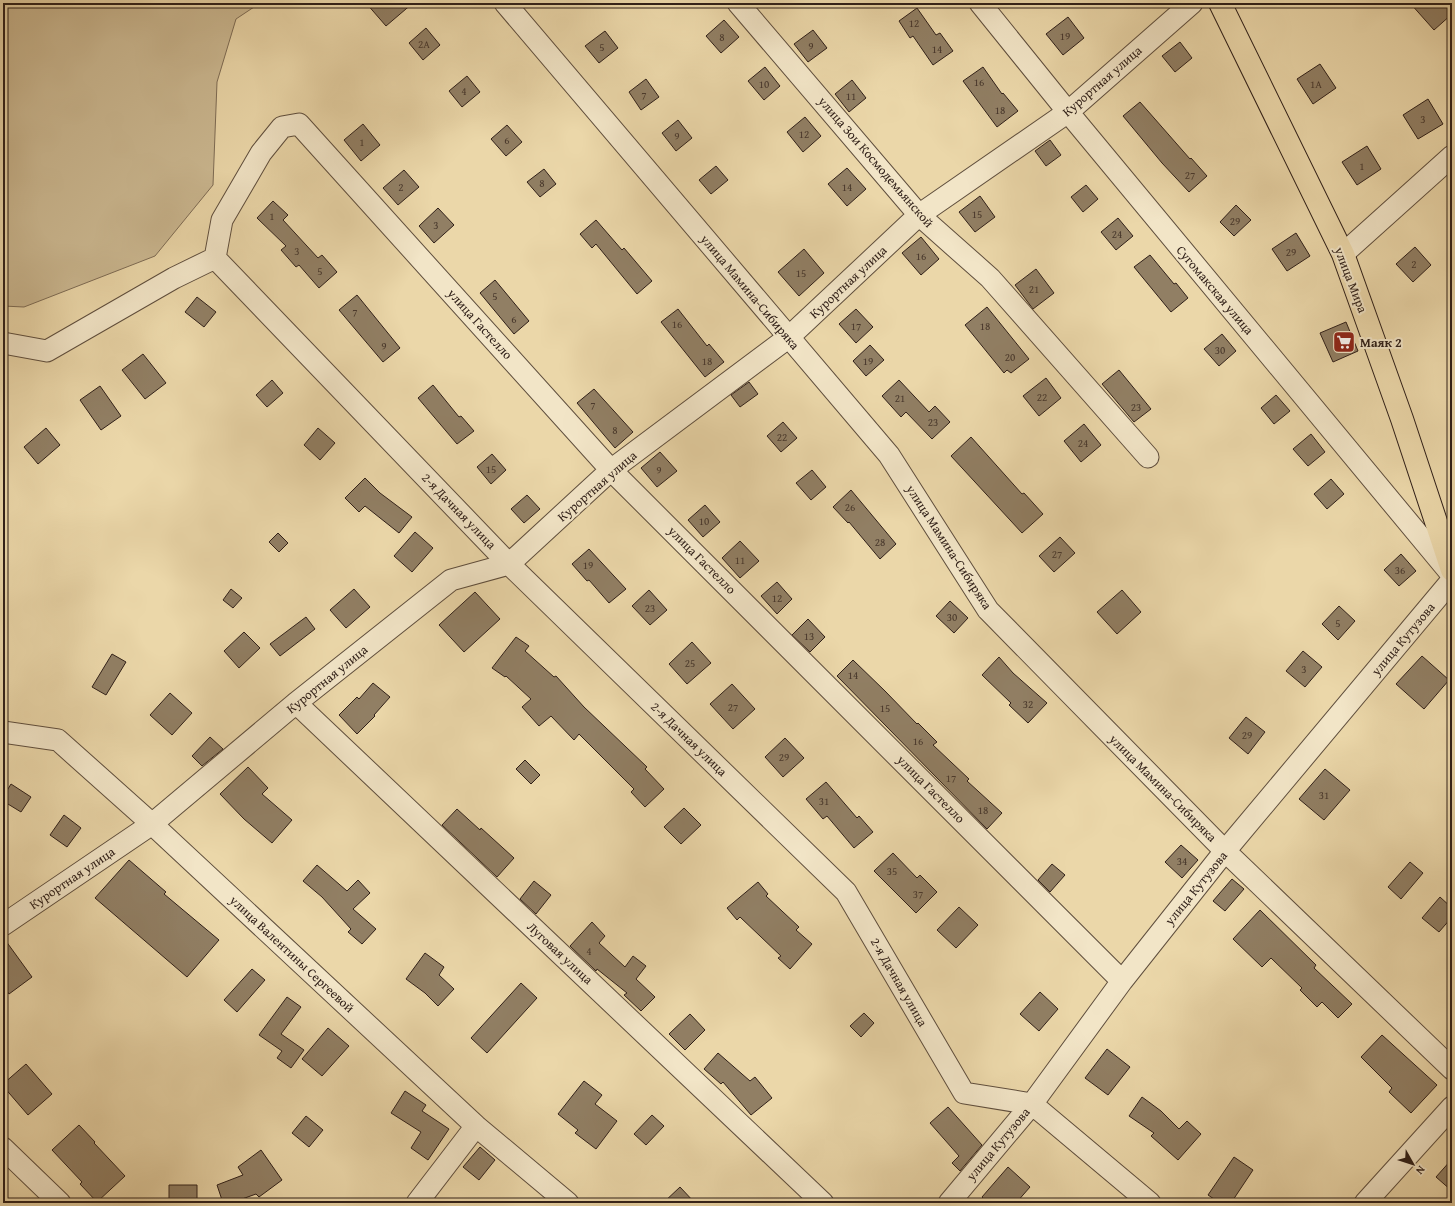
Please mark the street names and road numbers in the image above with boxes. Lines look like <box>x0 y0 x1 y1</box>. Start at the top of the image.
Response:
street label: Курортная улица <box>1058 41 1147 121</box>
street label: улица Зои Космодемьянской <box>813 92 938 232</box>
street label: улица Мамина-Сибиряка <box>695 229 805 354</box>
street label: Курортная улица <box>805 240 892 323</box>
street label: Сугомакская улица <box>1172 241 1259 339</box>
street label: улица Мира <box>1329 243 1373 316</box>
street label: улица Гастелло <box>442 284 517 364</box>
street label: Курортная улица <box>553 446 642 526</box>
street label: 2-я Дачная улица <box>417 468 501 554</box>
street label: улица Мамина-Сибиряка <box>901 480 997 614</box>
street label: улица Гастелло <box>663 521 741 599</box>
street label: улица Кутузова <box>1366 598 1440 680</box>
street label: Курортная улица <box>282 640 372 718</box>
street label: 2-я Дачная улица <box>646 697 732 781</box>
street label: улица Мамина-Сибиряка <box>1104 729 1222 847</box>
street label: улица Гастелло <box>892 750 970 828</box>
street label: Курортная улица <box>25 842 119 914</box>
street label: улица Кутузова <box>1160 846 1232 930</box>
street label: улица Валентины Сергеевой <box>225 890 359 1017</box>
street label: Луговая улица <box>523 917 598 989</box>
street label: 2-я Дачная улица <box>866 934 933 1031</box>
street label: улица Кутузова <box>961 1103 1035 1185</box>

